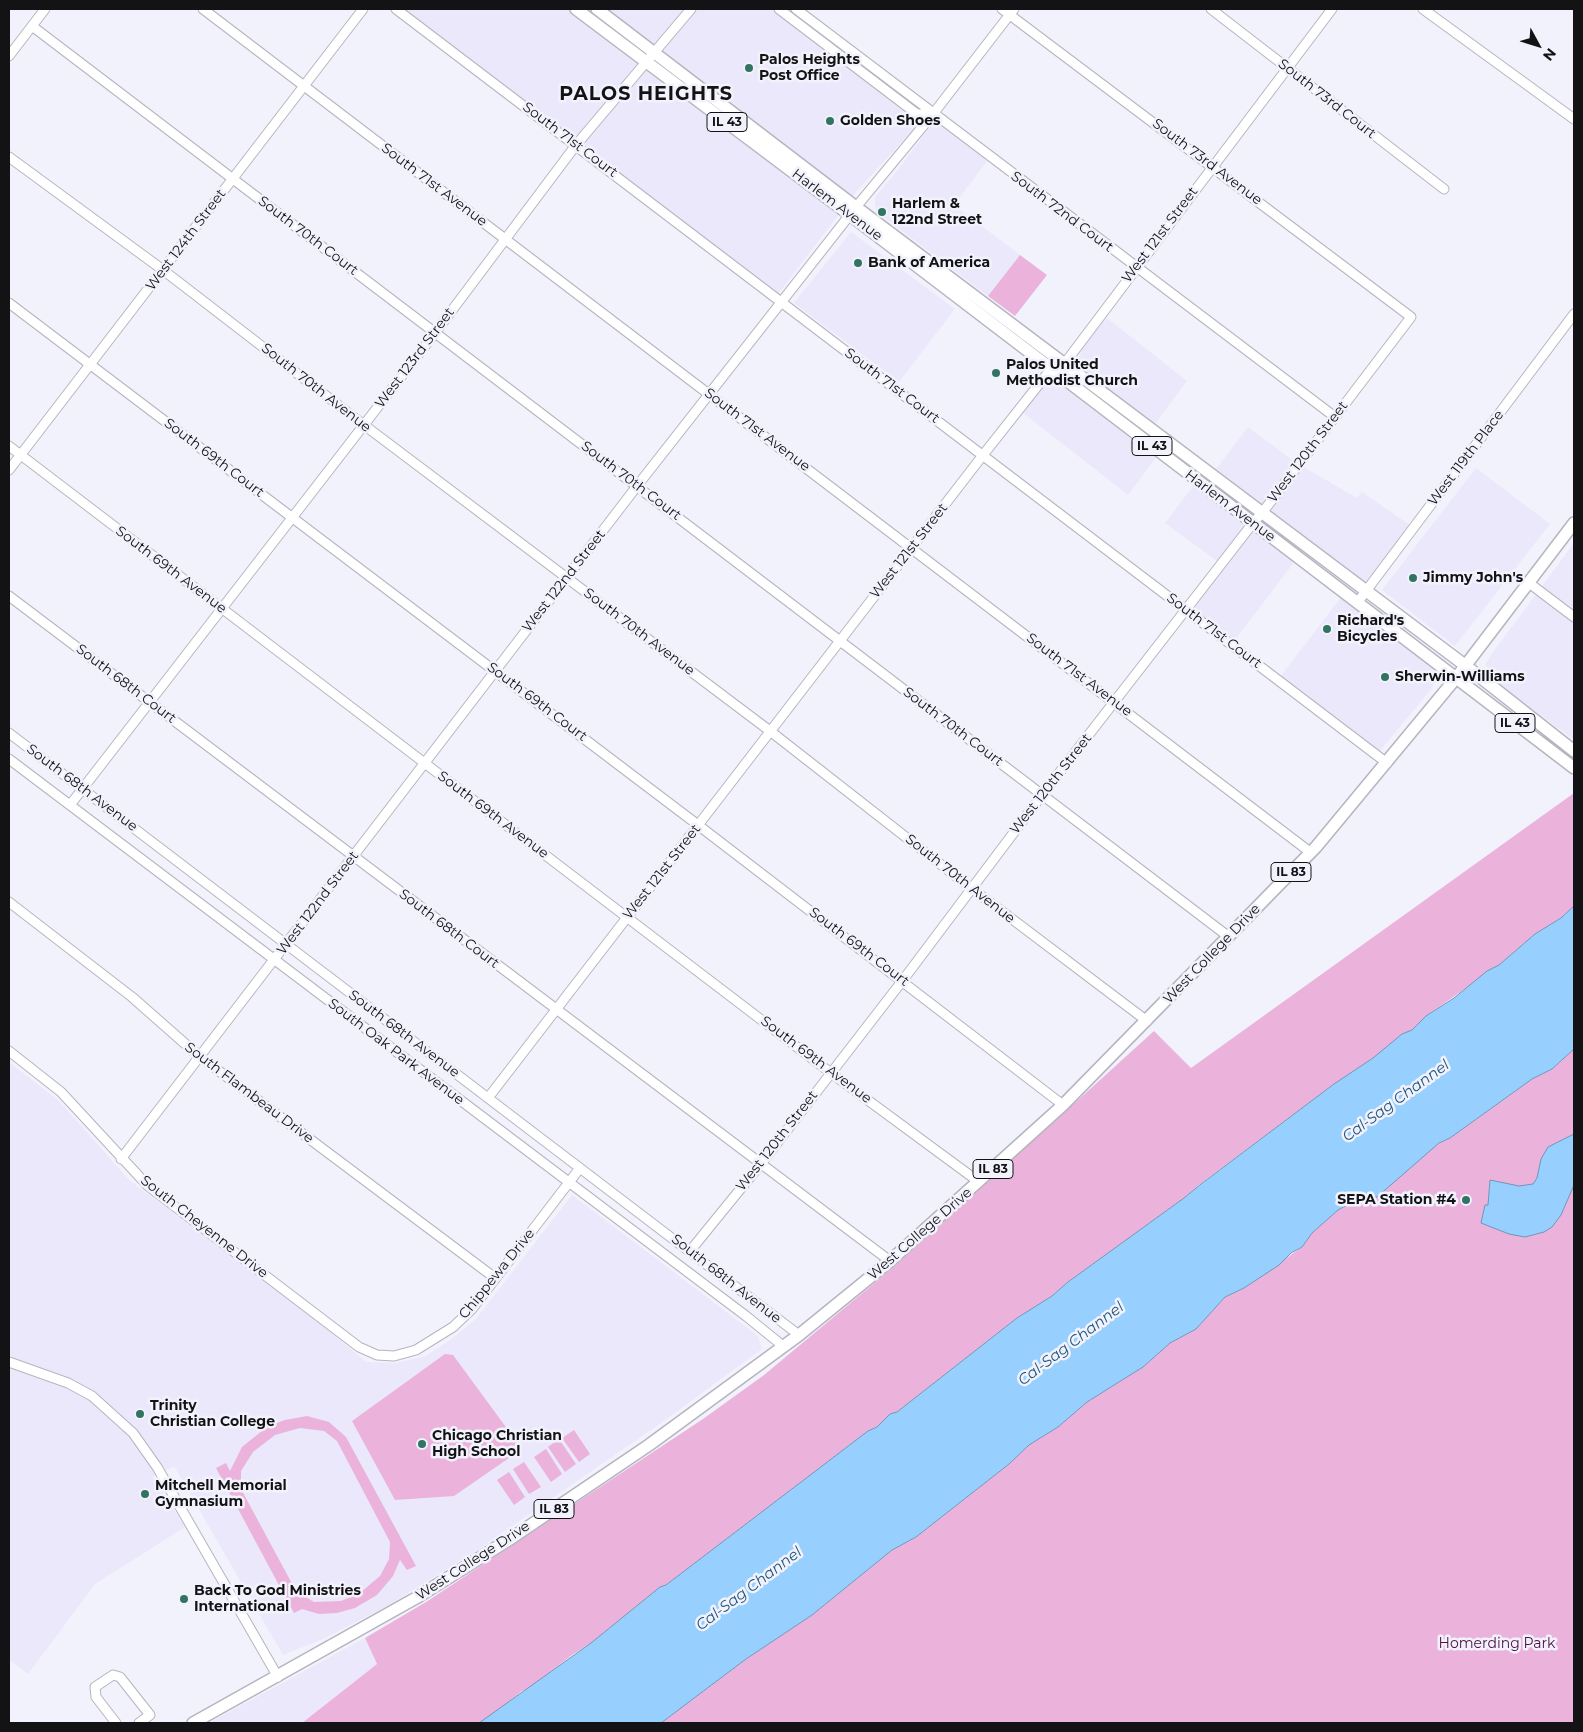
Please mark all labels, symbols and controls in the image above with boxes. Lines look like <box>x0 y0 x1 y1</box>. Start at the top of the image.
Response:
north arrow <box>1513 20 1563 70</box>
text: N <box>1539 44 1560 64</box>
place label: Palos Heights Post Office <box>759 52 860 84</box>
street label: South 73rd Court <box>1275 56 1379 142</box>
marker: Palos Heights Post Office <box>743 62 755 74</box>
district label: PALOS HEIGHTS <box>558 83 734 105</box>
street label: South 71st Court <box>519 99 621 181</box>
road number: IL 43 <box>707 112 747 132</box>
place label: Golden Shoes <box>840 113 940 129</box>
marker: Golden Shoes <box>824 115 836 127</box>
street label: South 73rd Avenue <box>1149 115 1265 209</box>
street label: South 71st Avenue <box>378 140 490 230</box>
street label: Harlem Avenue <box>789 166 885 244</box>
street label: South 72nd Court <box>1008 168 1116 256</box>
street label: West 121st Street <box>1118 184 1202 286</box>
street label: West 124th Street <box>142 186 230 294</box>
street label: South 70th Court <box>255 193 361 279</box>
place label: Harlem & 122nd Street <box>892 196 982 228</box>
marker: Harlem & 122nd Street <box>876 206 888 218</box>
place label: Bank of America <box>868 255 990 271</box>
marker: Bank of America <box>852 257 864 269</box>
street label: West 123rd Street <box>372 305 458 411</box>
street label: South 70th Avenue <box>258 340 374 436</box>
street label: South 71st Court <box>841 345 943 427</box>
place label: Palos United Methodist Church <box>1006 357 1138 390</box>
marker: Palos United Methodist Church <box>990 367 1002 379</box>
street label: South 71st Avenue <box>701 385 813 475</box>
street label: West 120th Street <box>1264 398 1352 506</box>
street label: West 119th Place <box>1425 407 1507 509</box>
street label: South 69th Court <box>161 415 267 501</box>
road number: IL 43 <box>1132 436 1172 456</box>
street label: South 70th Court <box>578 438 684 524</box>
street label: Harlem Avenue <box>1182 467 1278 545</box>
street label: West 121st Street <box>867 500 951 602</box>
street label: South 69th Avenue <box>112 523 230 617</box>
street label: West 122nd Street <box>519 526 609 636</box>
place label: Jimmy John's <box>1423 570 1523 586</box>
marker: Jimmy John's <box>1407 572 1419 584</box>
street label: South 70th Avenue <box>580 585 698 679</box>
street label: South 71st Court <box>1163 590 1265 672</box>
place label: Richard's Bicycles <box>1337 613 1404 646</box>
marker: Richard's Bicycles <box>1321 623 1333 635</box>
street label: South 71st Avenue <box>1023 630 1135 720</box>
street label: South 68th Court <box>73 641 179 727</box>
street label: South 69th Court <box>484 659 590 745</box>
place label: Sherwin-Williams <box>1395 669 1525 685</box>
marker: Sherwin-Williams <box>1379 671 1391 683</box>
street label: South 70th Court <box>900 684 1006 770</box>
road number: IL 43 <box>1495 714 1535 732</box>
street label: West 120th Street <box>1007 730 1095 838</box>
street label: South 68th Avenue <box>23 741 141 835</box>
street label: South 69th Avenue <box>434 768 552 862</box>
street label: West 121st Street <box>620 821 704 923</box>
street label: South 70th Avenue <box>902 831 1018 927</box>
street label: West 122nd Street <box>274 848 362 958</box>
road number: IL 83 <box>1271 862 1311 882</box>
street label: South 68th Court <box>396 886 502 972</box>
street label: West College Drive <box>1160 901 1264 1007</box>
street label: South 69th Court <box>806 904 912 990</box>
street label: South 68th Avenue <box>345 987 463 1081</box>
street label: South Oak Park Avenue <box>325 995 467 1109</box>
street label: South 69th Avenue <box>757 1013 875 1107</box>
street label: South Flambeau Drive <box>181 1039 317 1147</box>
water label: Cal-Sag Channel <box>1339 1056 1453 1146</box>
street label: West 120th Street <box>733 1087 821 1195</box>
road number: IL 83 <box>973 1160 1013 1178</box>
street label: South Cheyenne Drive <box>137 1172 271 1282</box>
street label: West College Drive <box>865 1184 975 1284</box>
place label: SEPA Station #4 <box>1337 1192 1456 1208</box>
marker: SEPA Station #4 <box>1460 1194 1472 1206</box>
street label: Chippewa Drive <box>456 1226 538 1322</box>
street label: South 68th Avenue <box>668 1231 784 1327</box>
water label: Cal-Sag Channel <box>1015 1298 1127 1390</box>
place label: Trinity Christian College <box>150 1398 275 1430</box>
marker: Trinity Christian College <box>134 1408 146 1420</box>
place label: Chicago Christian High School <box>432 1428 562 1460</box>
marker: Chicago Christian High School <box>416 1438 428 1450</box>
place label: Mitchell Memorial Gymnasium <box>155 1478 287 1510</box>
marker: Mitchell Memorial Gymnasium <box>139 1488 151 1500</box>
road number: IL 83 <box>534 1500 574 1518</box>
street label: West College Drive <box>413 1518 533 1604</box>
water label: Cal-Sag Channel <box>693 1543 805 1635</box>
place label: Back To God Ministries International <box>194 1583 361 1615</box>
marker: Back To God Ministries International <box>178 1593 190 1605</box>
park label: Homerding Park <box>1439 1636 1555 1652</box>

